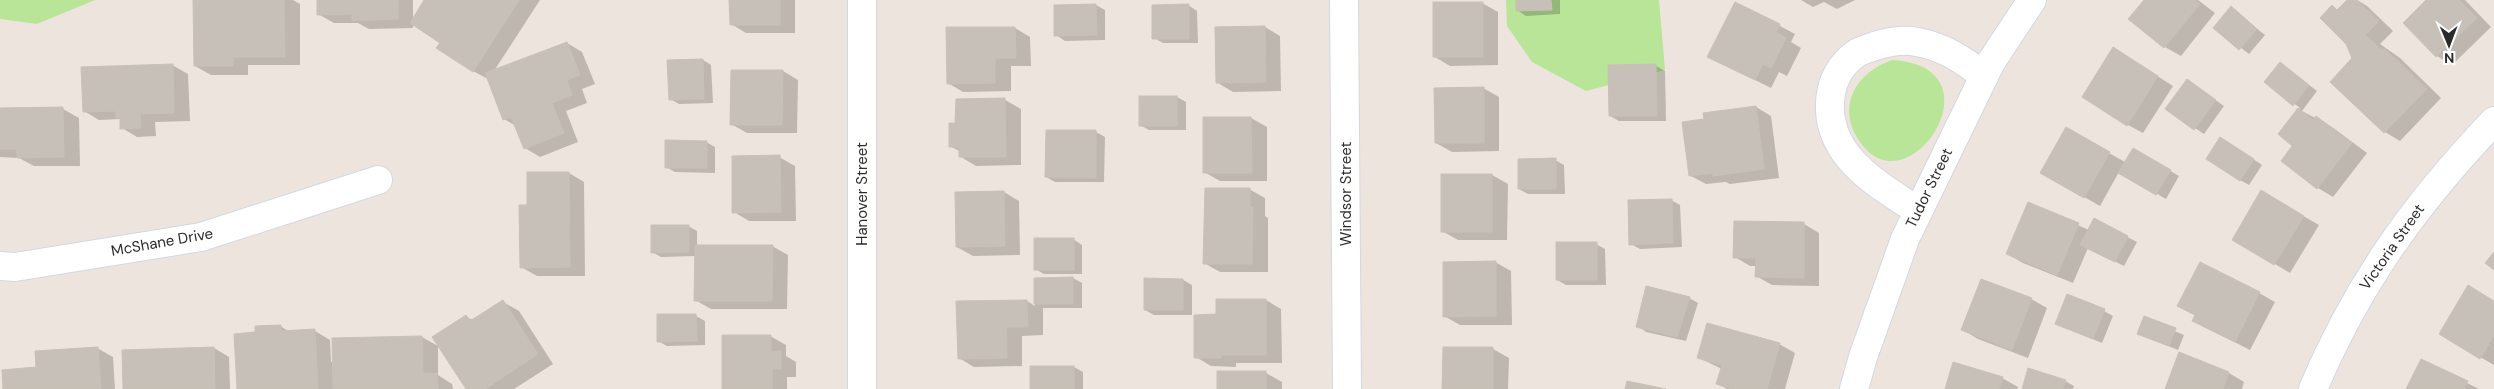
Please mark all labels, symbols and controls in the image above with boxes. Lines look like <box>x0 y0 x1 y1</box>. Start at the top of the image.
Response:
north arrow <box>2424 20 2474 70</box>
text: N <box>2444 49 2454 67</box>
street label: Hanover Street <box>852 142 872 246</box>
street label: Windsor Street <box>1336 142 1356 246</box>
street label: Tudor Street <box>1901 145 1957 231</box>
street label: Victoria Street <box>2355 200 2429 294</box>
street label: McShane Drive <box>109 223 215 261</box>

